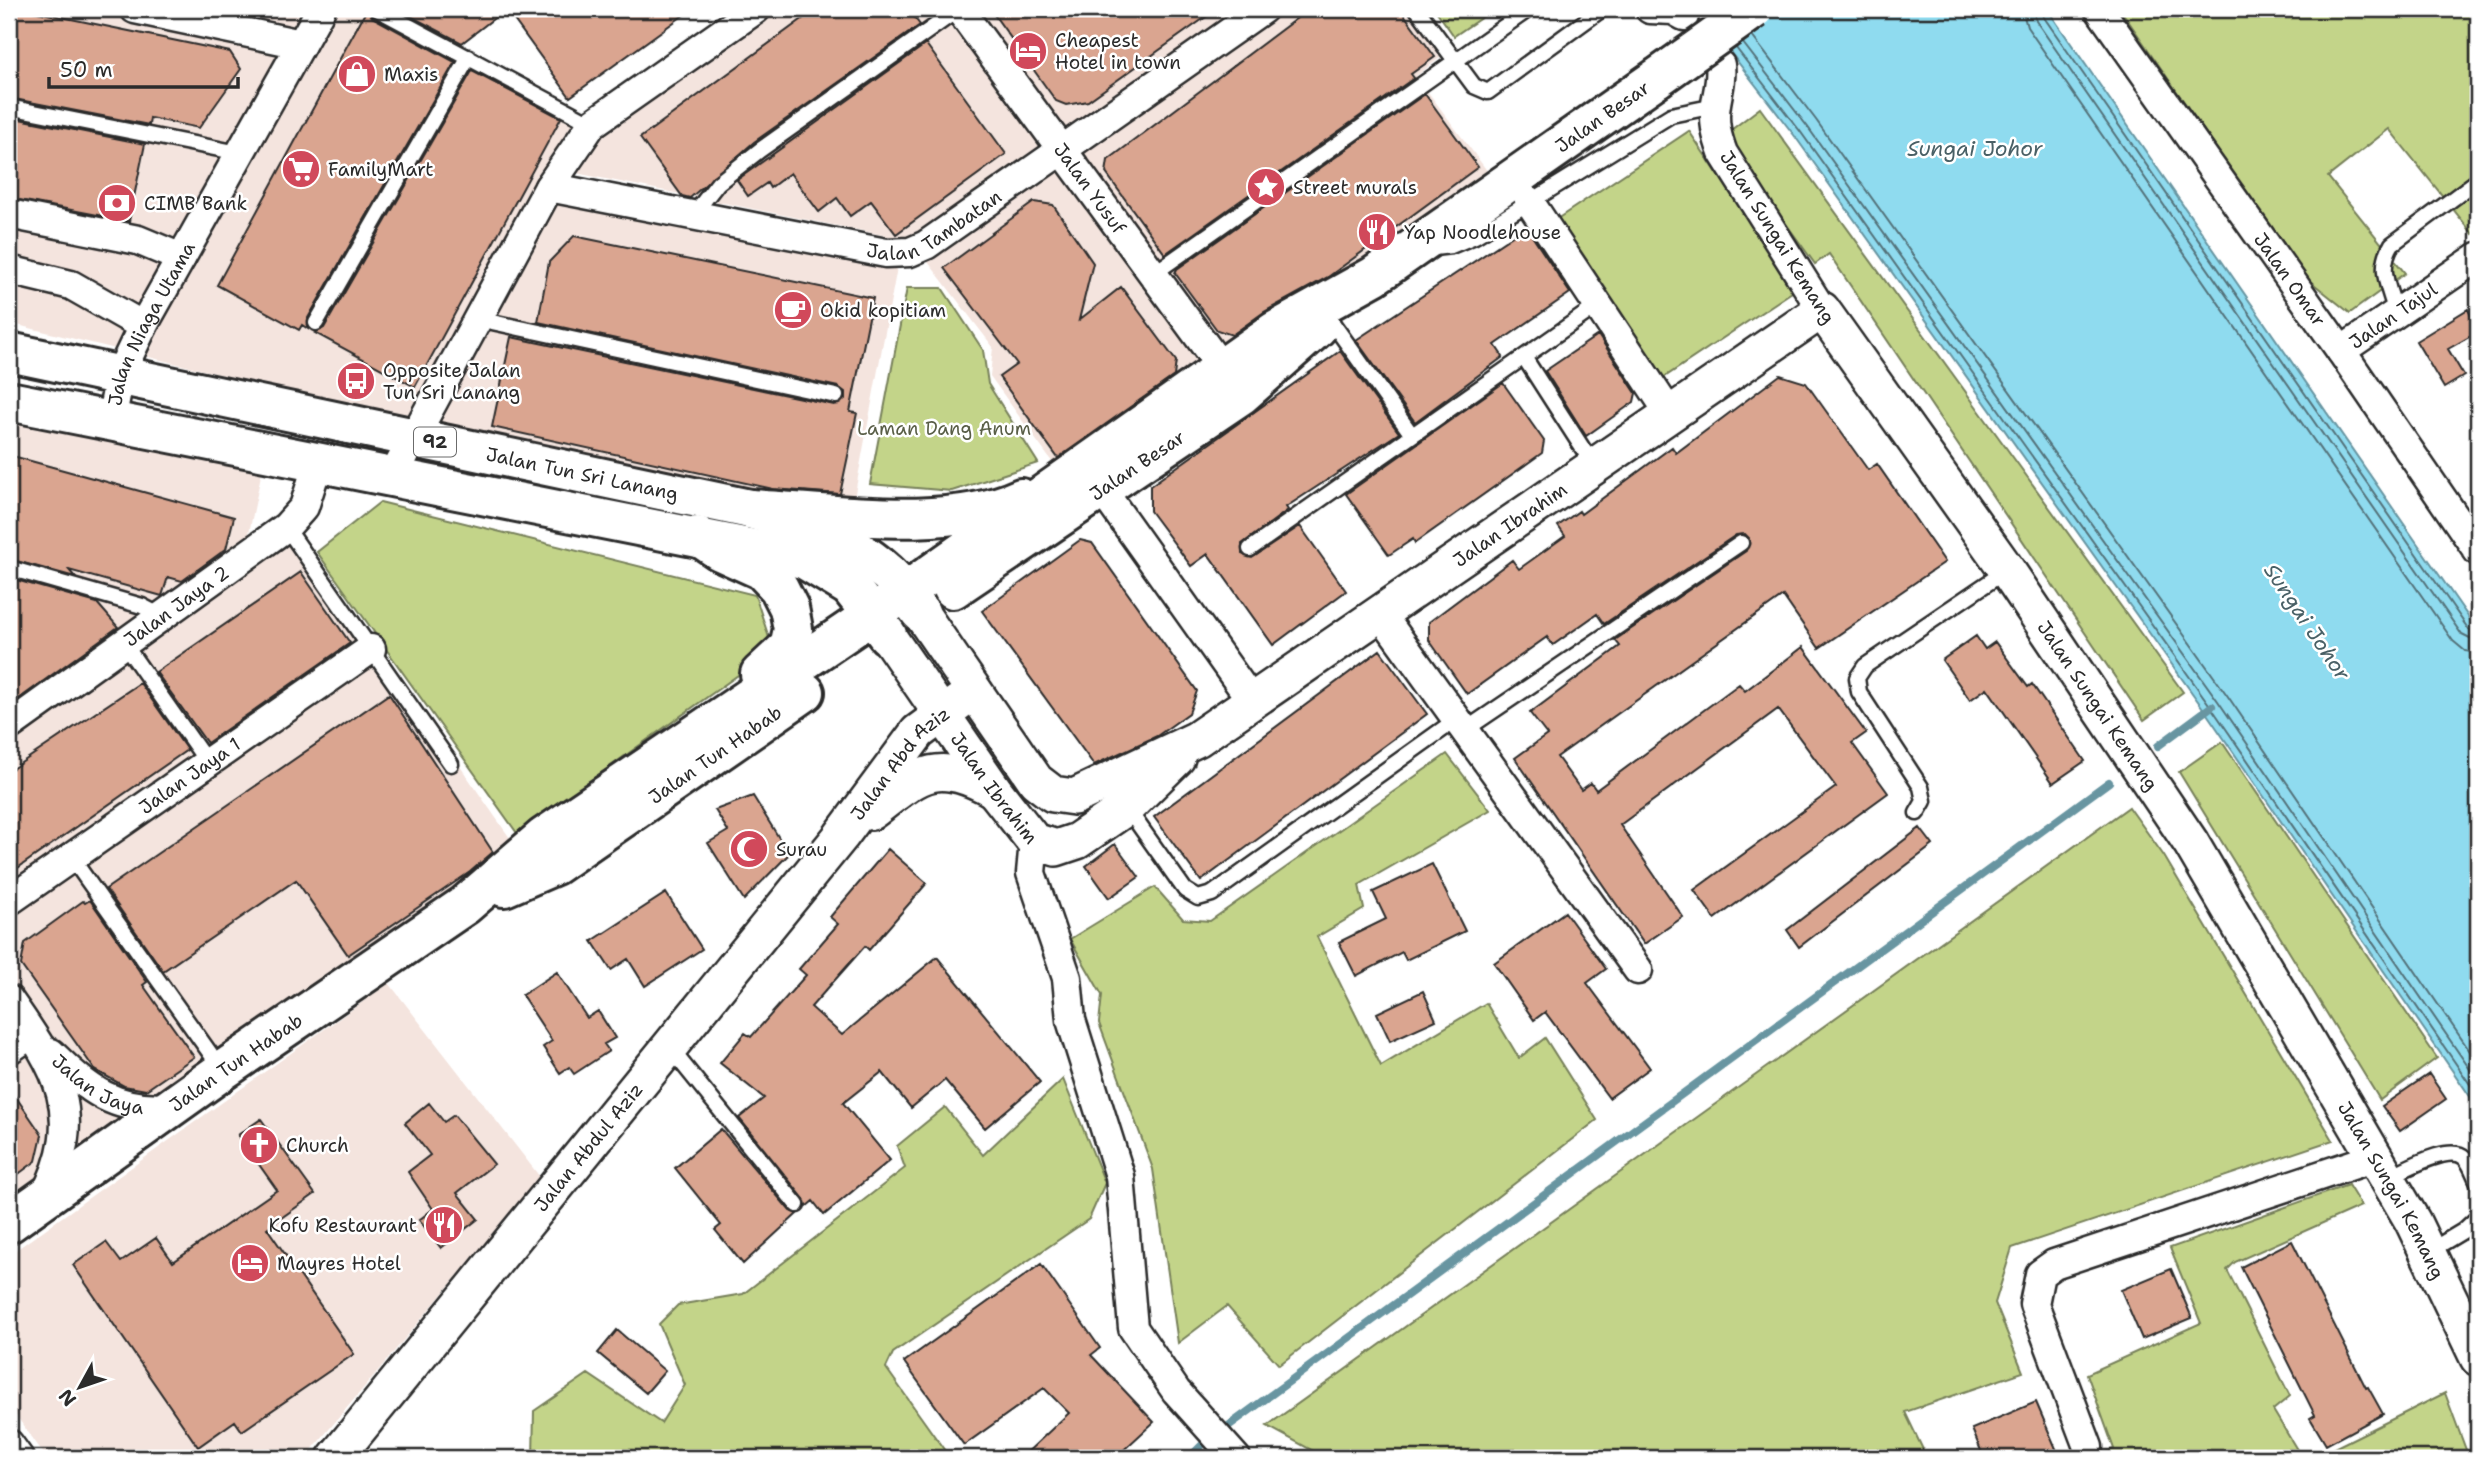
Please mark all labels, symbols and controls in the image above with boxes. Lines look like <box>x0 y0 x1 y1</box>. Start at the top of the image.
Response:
place label: Cheapest Hotel in town <box>1055 28 1181 75</box>
hotel icon: Cheapest Hotel in town <box>1007 30 1049 72</box>
scale bar <box>49 46 238 90</box>
shop icon: Maxis <box>336 53 378 95</box>
text: 50 m <box>60 56 113 84</box>
place label: Maxis <box>384 62 438 87</box>
street label: Jalan Besar <box>1550 75 1655 158</box>
water label: Sungai Johor <box>1907 135 2044 163</box>
street label: Jalan Yusuf <box>1048 138 1132 240</box>
street label: Jalan Sungai Kemang <box>1714 146 1841 329</box>
supermarket icon: FamilyMart <box>280 148 322 190</box>
place label: FamilyMart <box>328 157 434 182</box>
place icon: Street murals <box>1245 166 1287 208</box>
place label: Street murals <box>1293 175 1417 200</box>
bank icon: CIMB Bank <box>96 182 138 224</box>
street label: Jalan Tambatan <box>864 184 1007 266</box>
place label: CIMB Bank <box>144 191 247 216</box>
restaurant icon: Yap Noodlehouse <box>1356 211 1398 253</box>
place label: Yap Noodlehouse <box>1404 220 1561 245</box>
street label: Jalan Omar <box>2248 228 2332 331</box>
street label: Jalan Niaga Utama <box>102 237 201 408</box>
street label: Jalan Tajul <box>2344 277 2442 355</box>
cafe icon: Okid kopitiam <box>772 289 814 331</box>
place label: Okid kopitiam <box>820 298 946 323</box>
place label: Opposite Jalan Tun Sri Lanang <box>383 358 521 405</box>
bus stop icon: Opposite Jalan Tun Sri Lanang <box>335 360 377 402</box>
park label: Laman Dang Anum <box>857 416 1031 441</box>
street label: Jalan Besar <box>1085 424 1190 506</box>
road number: 92 <box>414 428 456 457</box>
street label: Jalan Tun Sri Lanang <box>484 441 681 506</box>
street label: Jalan Ibrahim <box>1448 477 1572 573</box>
water label: Sungai Johor <box>2258 558 2357 687</box>
street label: Jalan Jaya 2 <box>119 560 234 652</box>
street label: Jalan Sungai Kemang <box>2032 616 2164 795</box>
street label: Jalan Tun Habab <box>644 700 787 810</box>
street label: Jalan Abd Aziz <box>845 701 955 825</box>
street label: Jalan Ibrahim <box>945 727 1044 849</box>
street label: Jalan Jaya 1 <box>134 732 246 820</box>
mosque icon: Surau <box>728 828 770 870</box>
place label: Surau <box>776 837 827 862</box>
street label: Jalan Tun Habab <box>164 1008 308 1118</box>
street label: Jalan Jaya <box>46 1049 146 1120</box>
street label: Jalan Abdul Aziz <box>528 1078 648 1217</box>
street label: Jalan Sungai Kemang <box>2332 1097 2450 1283</box>
church icon: Church <box>238 1124 280 1166</box>
place label: Church <box>286 1133 349 1158</box>
restaurant icon: Kofu Restaurant <box>423 1204 465 1246</box>
place label: Kofu Restaurant <box>268 1213 417 1238</box>
hotel icon: Mayres Hotel <box>229 1242 271 1284</box>
place label: Mayres Hotel <box>277 1251 401 1276</box>
north arrow <box>46 1352 116 1422</box>
text: N <box>53 1384 82 1411</box>

